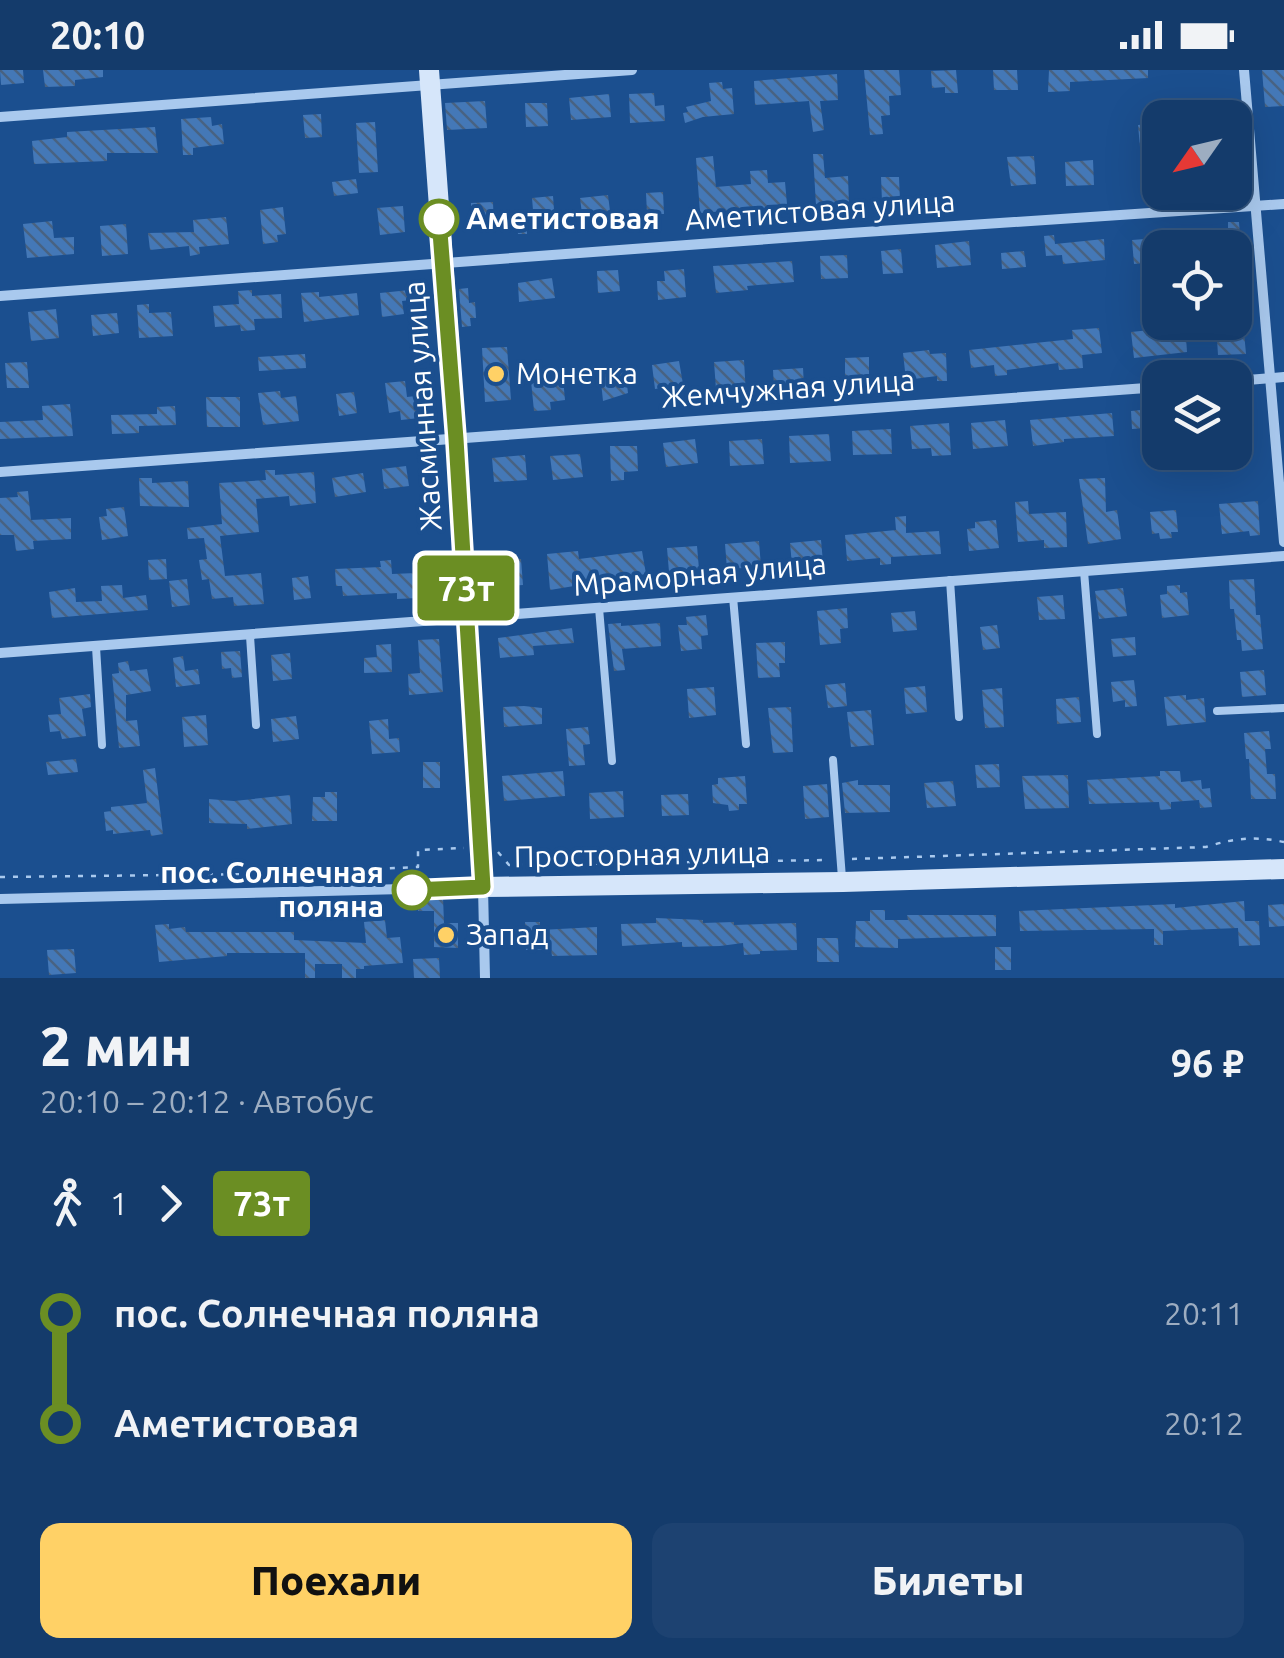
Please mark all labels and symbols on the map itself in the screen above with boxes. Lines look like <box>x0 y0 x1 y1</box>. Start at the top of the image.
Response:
north arrow <box>1142 100 1252 210</box>
street label: Аметистовая улица <box>683 184 956 236</box>
marker: Аметистовая <box>420 200 458 238</box>
place label: Аметистовая <box>466 201 660 235</box>
street label: Жасминная улица <box>396 280 448 532</box>
place label: Монетка <box>516 356 638 390</box>
street label: Жемчужная улица <box>660 362 916 414</box>
marker: Монетка <box>485 363 507 385</box>
street label: Мраморная улица <box>572 546 828 602</box>
line badge: 73т <box>408 556 524 620</box>
street label: Просторная улица <box>513 835 771 873</box>
place label: пос. Солнечная поляна <box>160 855 384 923</box>
marker: пос. Солнечная поляна <box>393 871 431 909</box>
place label: Запад <box>466 917 548 951</box>
marker: Запад <box>435 924 457 946</box>

